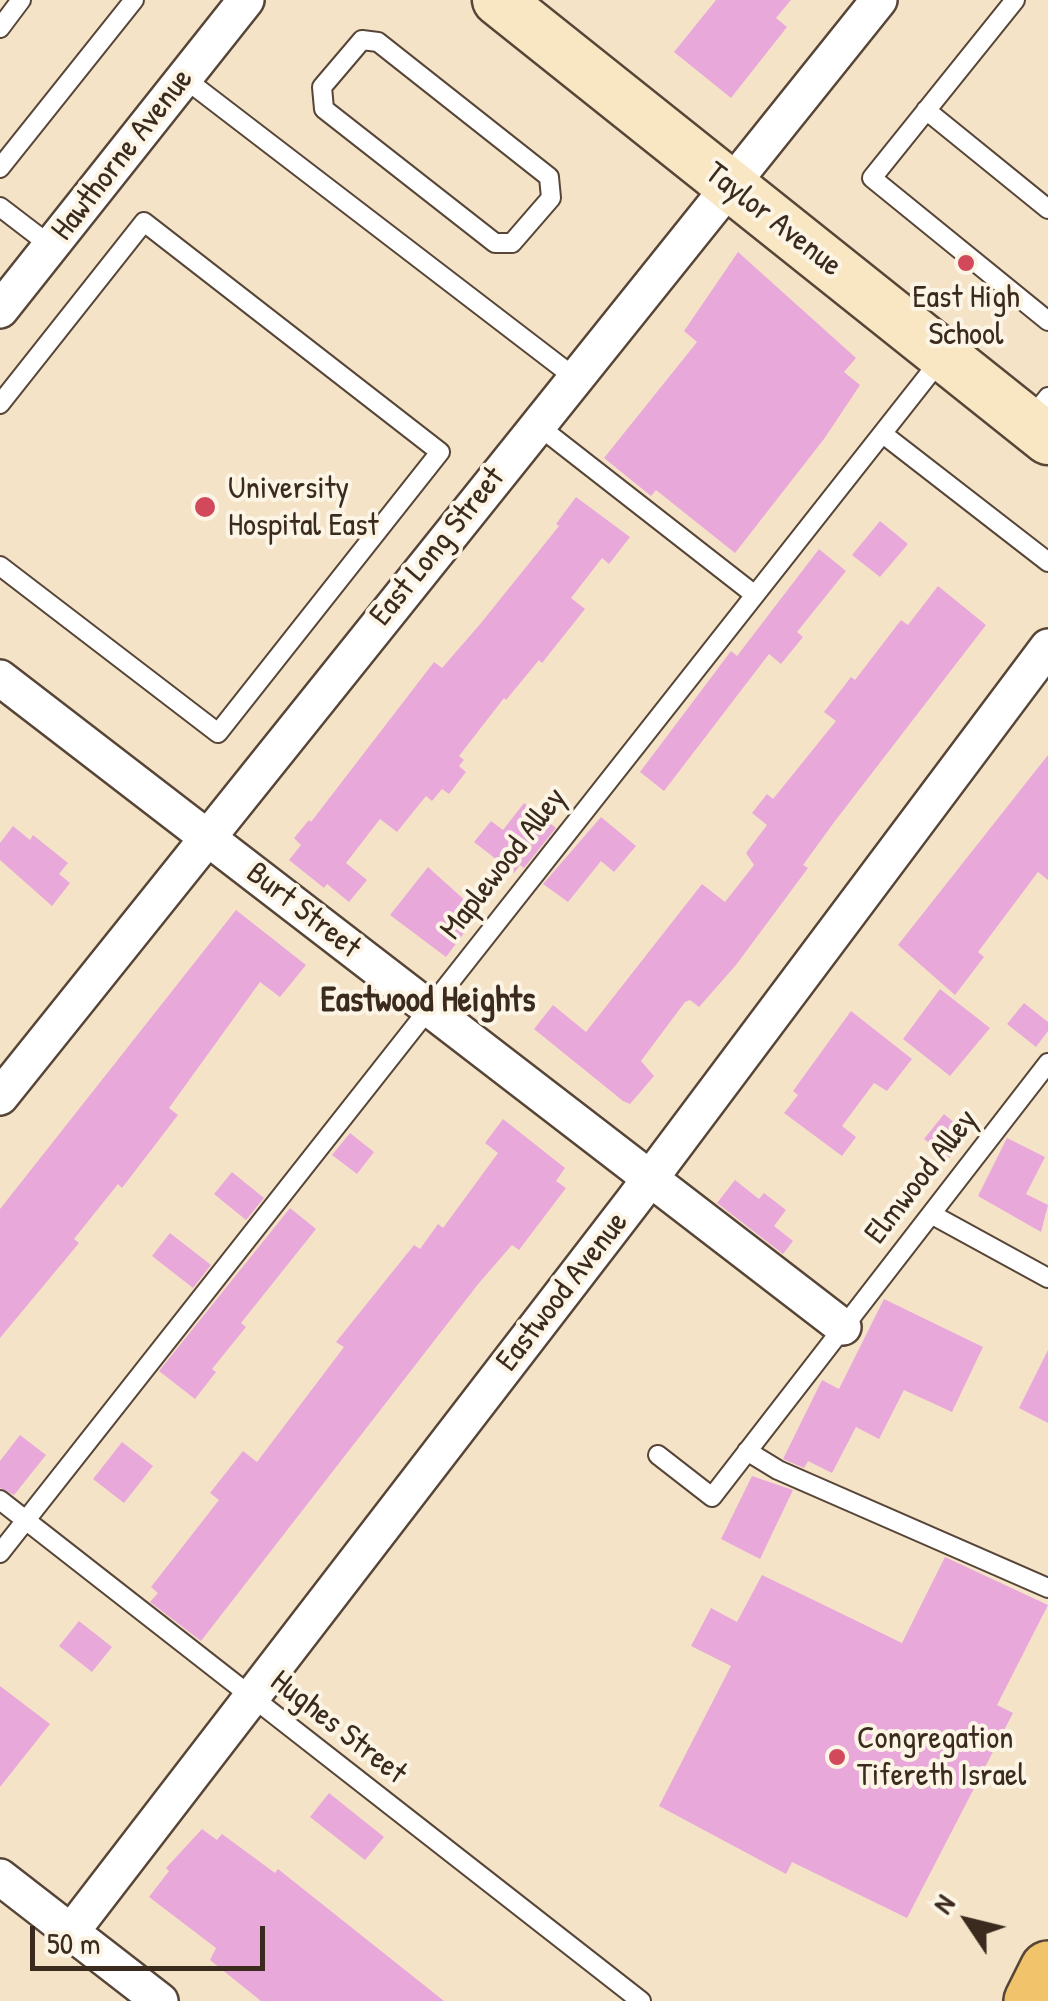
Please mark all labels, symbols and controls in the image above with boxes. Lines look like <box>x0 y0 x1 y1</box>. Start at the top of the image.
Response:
street label: Hawthorne Avenue <box>44 61 202 249</box>
street label: Taylor Avenue <box>697 155 849 285</box>
marker: East High School <box>955 252 977 274</box>
place label: East High School <box>912 279 1020 354</box>
street label: East Long Street <box>362 460 514 634</box>
place label: University Hospital East <box>228 470 378 545</box>
marker: University Hospital East <box>192 494 218 520</box>
street label: Maplewood Alley <box>433 780 575 948</box>
street label: Burt Street <box>238 855 368 967</box>
district label: Eastwood Heights <box>321 981 535 1023</box>
street label: Elmwood Alley <box>857 1102 987 1252</box>
street label: Eastwood Avenue <box>489 1205 637 1379</box>
street label: Hughes Street <box>262 1663 414 1793</box>
place label: Congregation Tifereth Israel <box>857 1720 1026 1795</box>
marker: Congregation Tifereth Israel <box>826 1746 848 1768</box>
north arrow <box>918 1871 1018 1971</box>
text: N <box>924 1887 963 1921</box>
scale bar <box>35 1906 270 1968</box>
text: 50 m <box>47 1923 100 1963</box>

